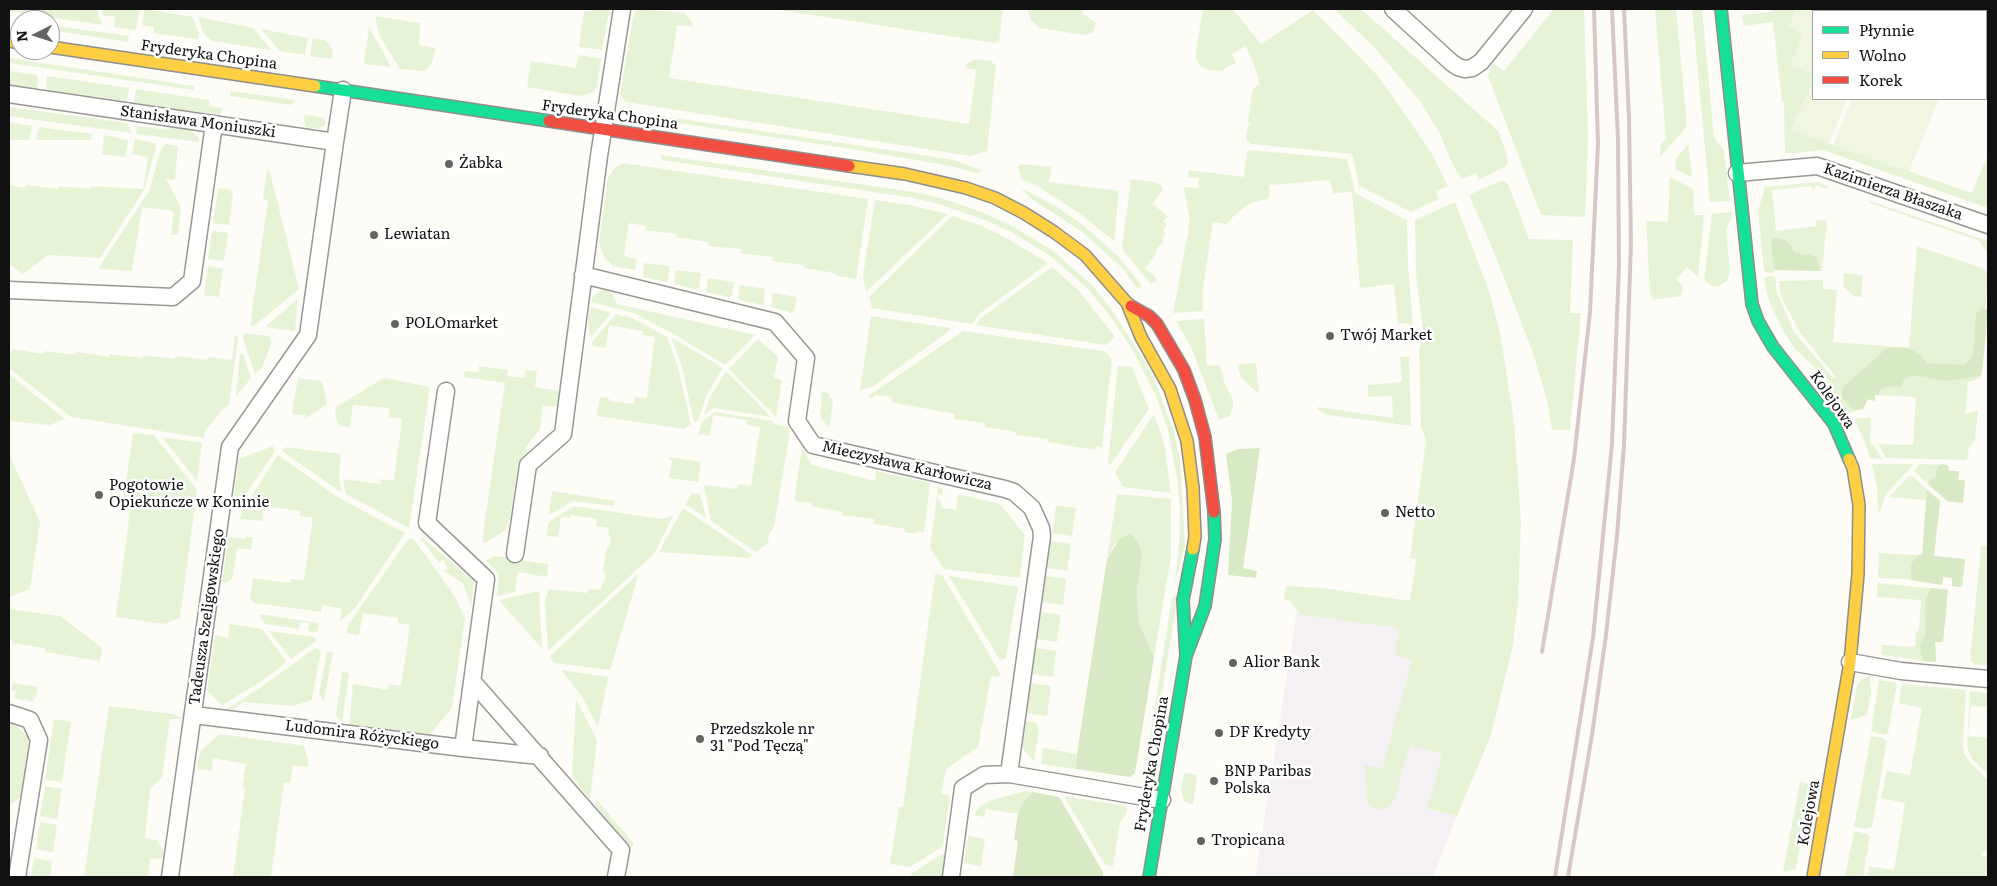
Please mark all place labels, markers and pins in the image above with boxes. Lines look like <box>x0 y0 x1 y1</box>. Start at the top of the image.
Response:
place label: Żabka <box>459 155 503 173</box>
marker: Żabka <box>443 158 455 170</box>
place label: Lewiatan <box>384 226 450 244</box>
marker: Lewiatan <box>368 229 380 241</box>
place label: POLOmarket <box>405 315 498 333</box>
marker: POLOmarket <box>389 318 401 330</box>
place label: Twój Market <box>1340 327 1432 345</box>
marker: Twój Market <box>1324 330 1336 342</box>
place label: Pogotowie Opiekuńcze w Koninie <box>109 477 269 512</box>
marker: Pogotowie Opiekuńcze w Koninie <box>93 489 105 501</box>
place label: Netto <box>1395 504 1435 522</box>
marker: Netto <box>1379 507 1391 519</box>
place label: Alior Bank <box>1243 654 1320 672</box>
marker: Alior Bank <box>1227 657 1239 669</box>
place label: Przedszkole nr 31 "Pod Tęczą" <box>710 721 814 756</box>
place label: DF Kredyty <box>1229 724 1311 742</box>
marker: DF Kredyty <box>1213 727 1225 739</box>
marker: Przedszkole nr 31 "Pod Tęczą" <box>694 733 706 745</box>
place label: BNP Paribas Polska <box>1224 763 1311 798</box>
marker: BNP Paribas Polska <box>1208 775 1220 787</box>
place label: Tropicana <box>1211 832 1285 850</box>
marker: Tropicana <box>1195 835 1207 847</box>

